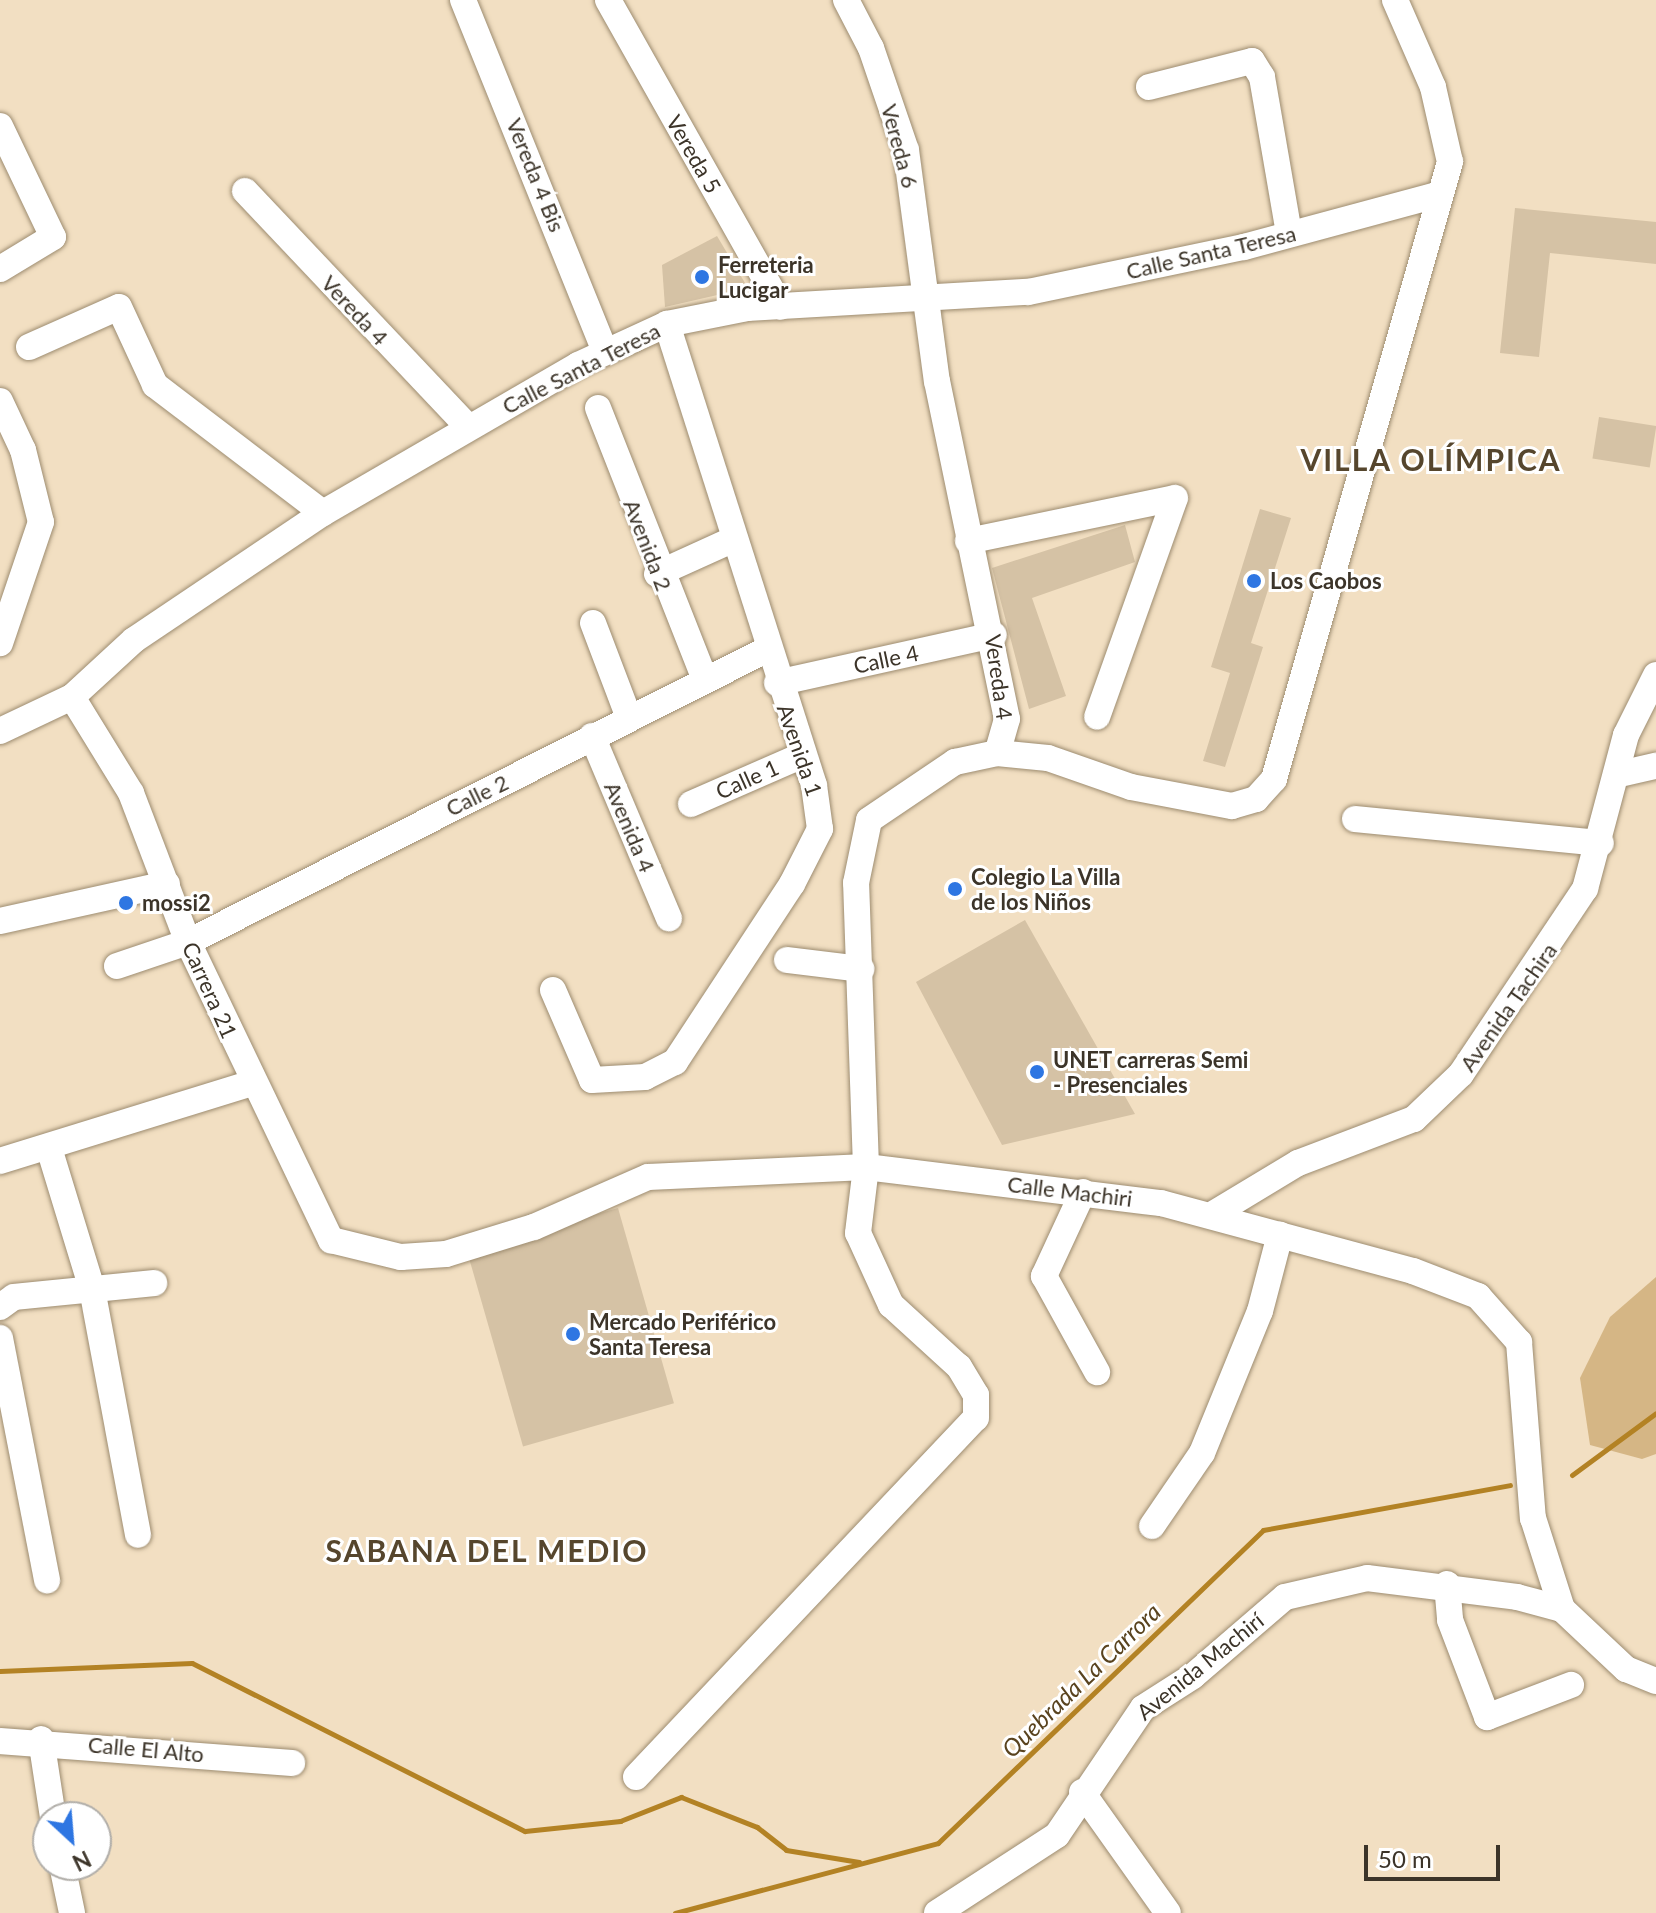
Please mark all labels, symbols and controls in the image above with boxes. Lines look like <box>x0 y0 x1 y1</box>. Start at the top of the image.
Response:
street label: Vereda 6 <box>876 101 924 191</box>
street label: Vereda 5 <box>661 110 727 198</box>
street label: Vereda 4 Bis <box>501 114 571 236</box>
street label: Calle Santa Teresa <box>1123 220 1299 284</box>
place label: Ferreteria Lucigar <box>718 251 814 302</box>
marker: Ferreteria Lucigar <box>693 268 711 286</box>
street label: Vereda 4 <box>316 270 394 350</box>
street label: Calle Santa Teresa <box>497 317 665 419</box>
district label: VILLA OLÍMPICA <box>1300 441 1562 477</box>
street label: Avenida 2 <box>618 496 678 594</box>
place label: Los Caobos <box>1270 568 1382 594</box>
marker: Los Caobos <box>1245 572 1263 590</box>
street label: Vereda 4 <box>980 633 1018 721</box>
street label: Calle 4 <box>851 639 921 679</box>
street label: Avenida 1 <box>772 700 828 800</box>
street label: Calle 1 <box>711 754 783 804</box>
street label: Calle 2 <box>442 769 512 821</box>
street label: Avenida 4 <box>599 778 661 876</box>
place label: Colegio La Villa de los Niños <box>971 863 1121 914</box>
marker: Colegio La Villa de los Niños <box>946 880 964 898</box>
place label: mossi2 <box>142 890 211 916</box>
marker: mossi2 <box>117 894 135 912</box>
street label: Avenida Tachira <box>1454 937 1562 1077</box>
street label: Carrera 21 <box>177 938 243 1042</box>
place label: UNET carreras Semi - Presenciales <box>1053 1046 1249 1098</box>
marker: UNET carreras Semi - Presenciales <box>1028 1063 1046 1081</box>
street label: Calle Machiri <box>1006 1170 1134 1212</box>
place label: Mercado Periférico Santa Teresa <box>589 1308 776 1360</box>
marker: Mercado Periférico Santa Teresa <box>564 1325 582 1343</box>
district label: SABANA DEL MEDIO <box>325 1532 649 1568</box>
water label: Quebrada La Carrora <box>996 1597 1166 1763</box>
street label: Avenida Machirí <box>1131 1607 1269 1725</box>
street label: Calle El Alto <box>87 1731 205 1767</box>
north arrow <box>32 1801 112 1881</box>
scale bar <box>1368 1829 1504 1879</box>
text: 50 m <box>1378 1844 1432 1873</box>
text: N <box>68 1845 95 1877</box>

